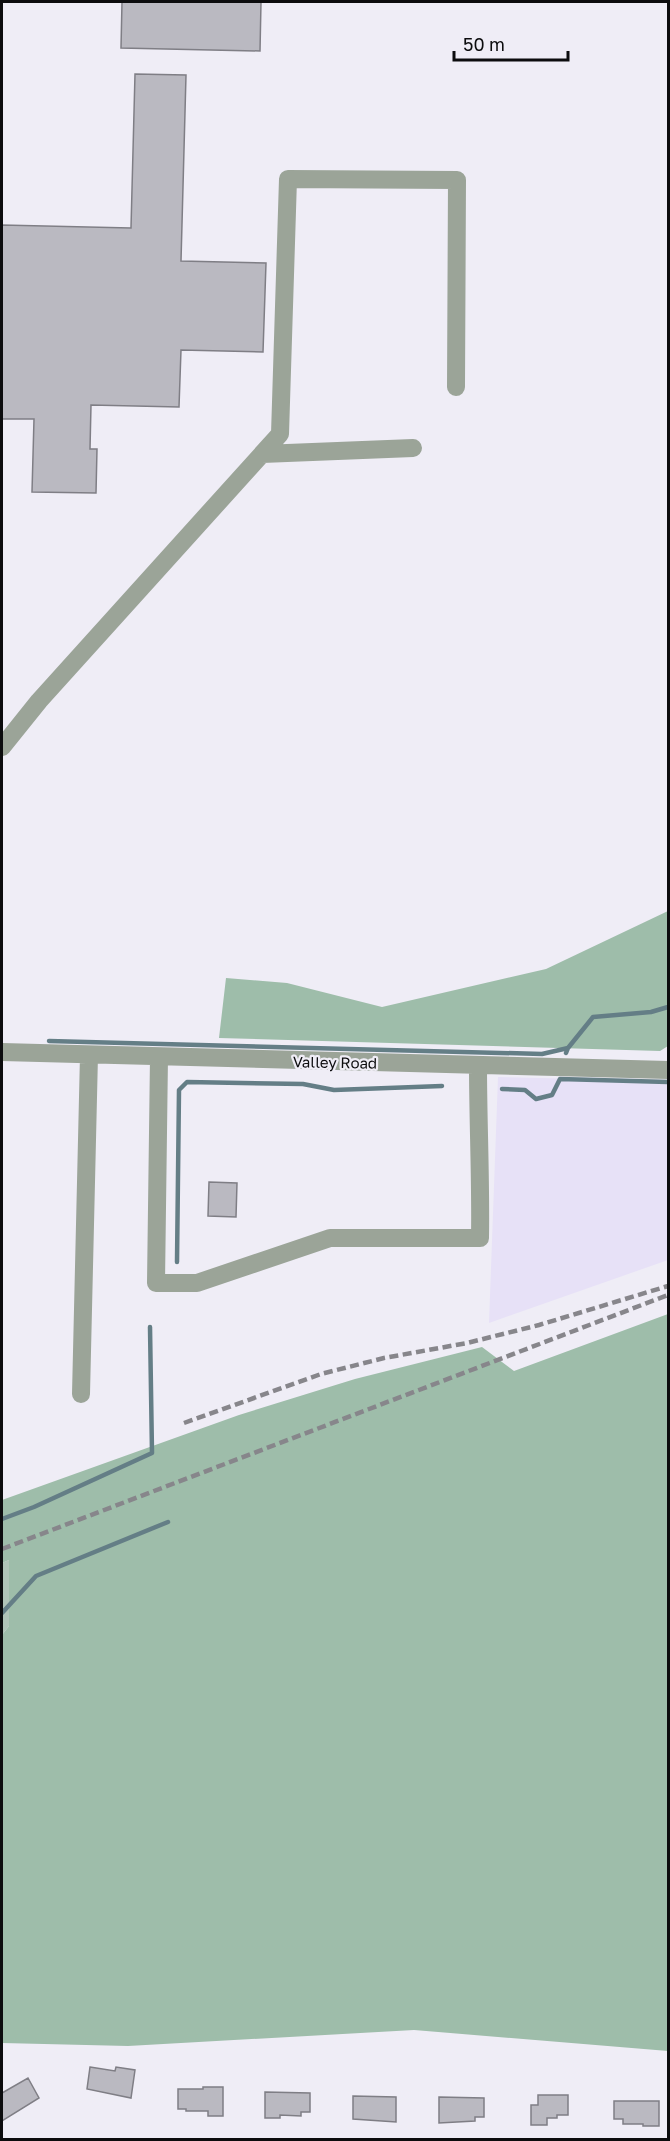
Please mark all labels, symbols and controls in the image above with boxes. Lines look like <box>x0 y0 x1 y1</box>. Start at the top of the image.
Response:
scale bar <box>454 24 568 62</box>
text: 50 m <box>463 33 505 55</box>
street label: Valley Road <box>293 1052 377 1072</box>

